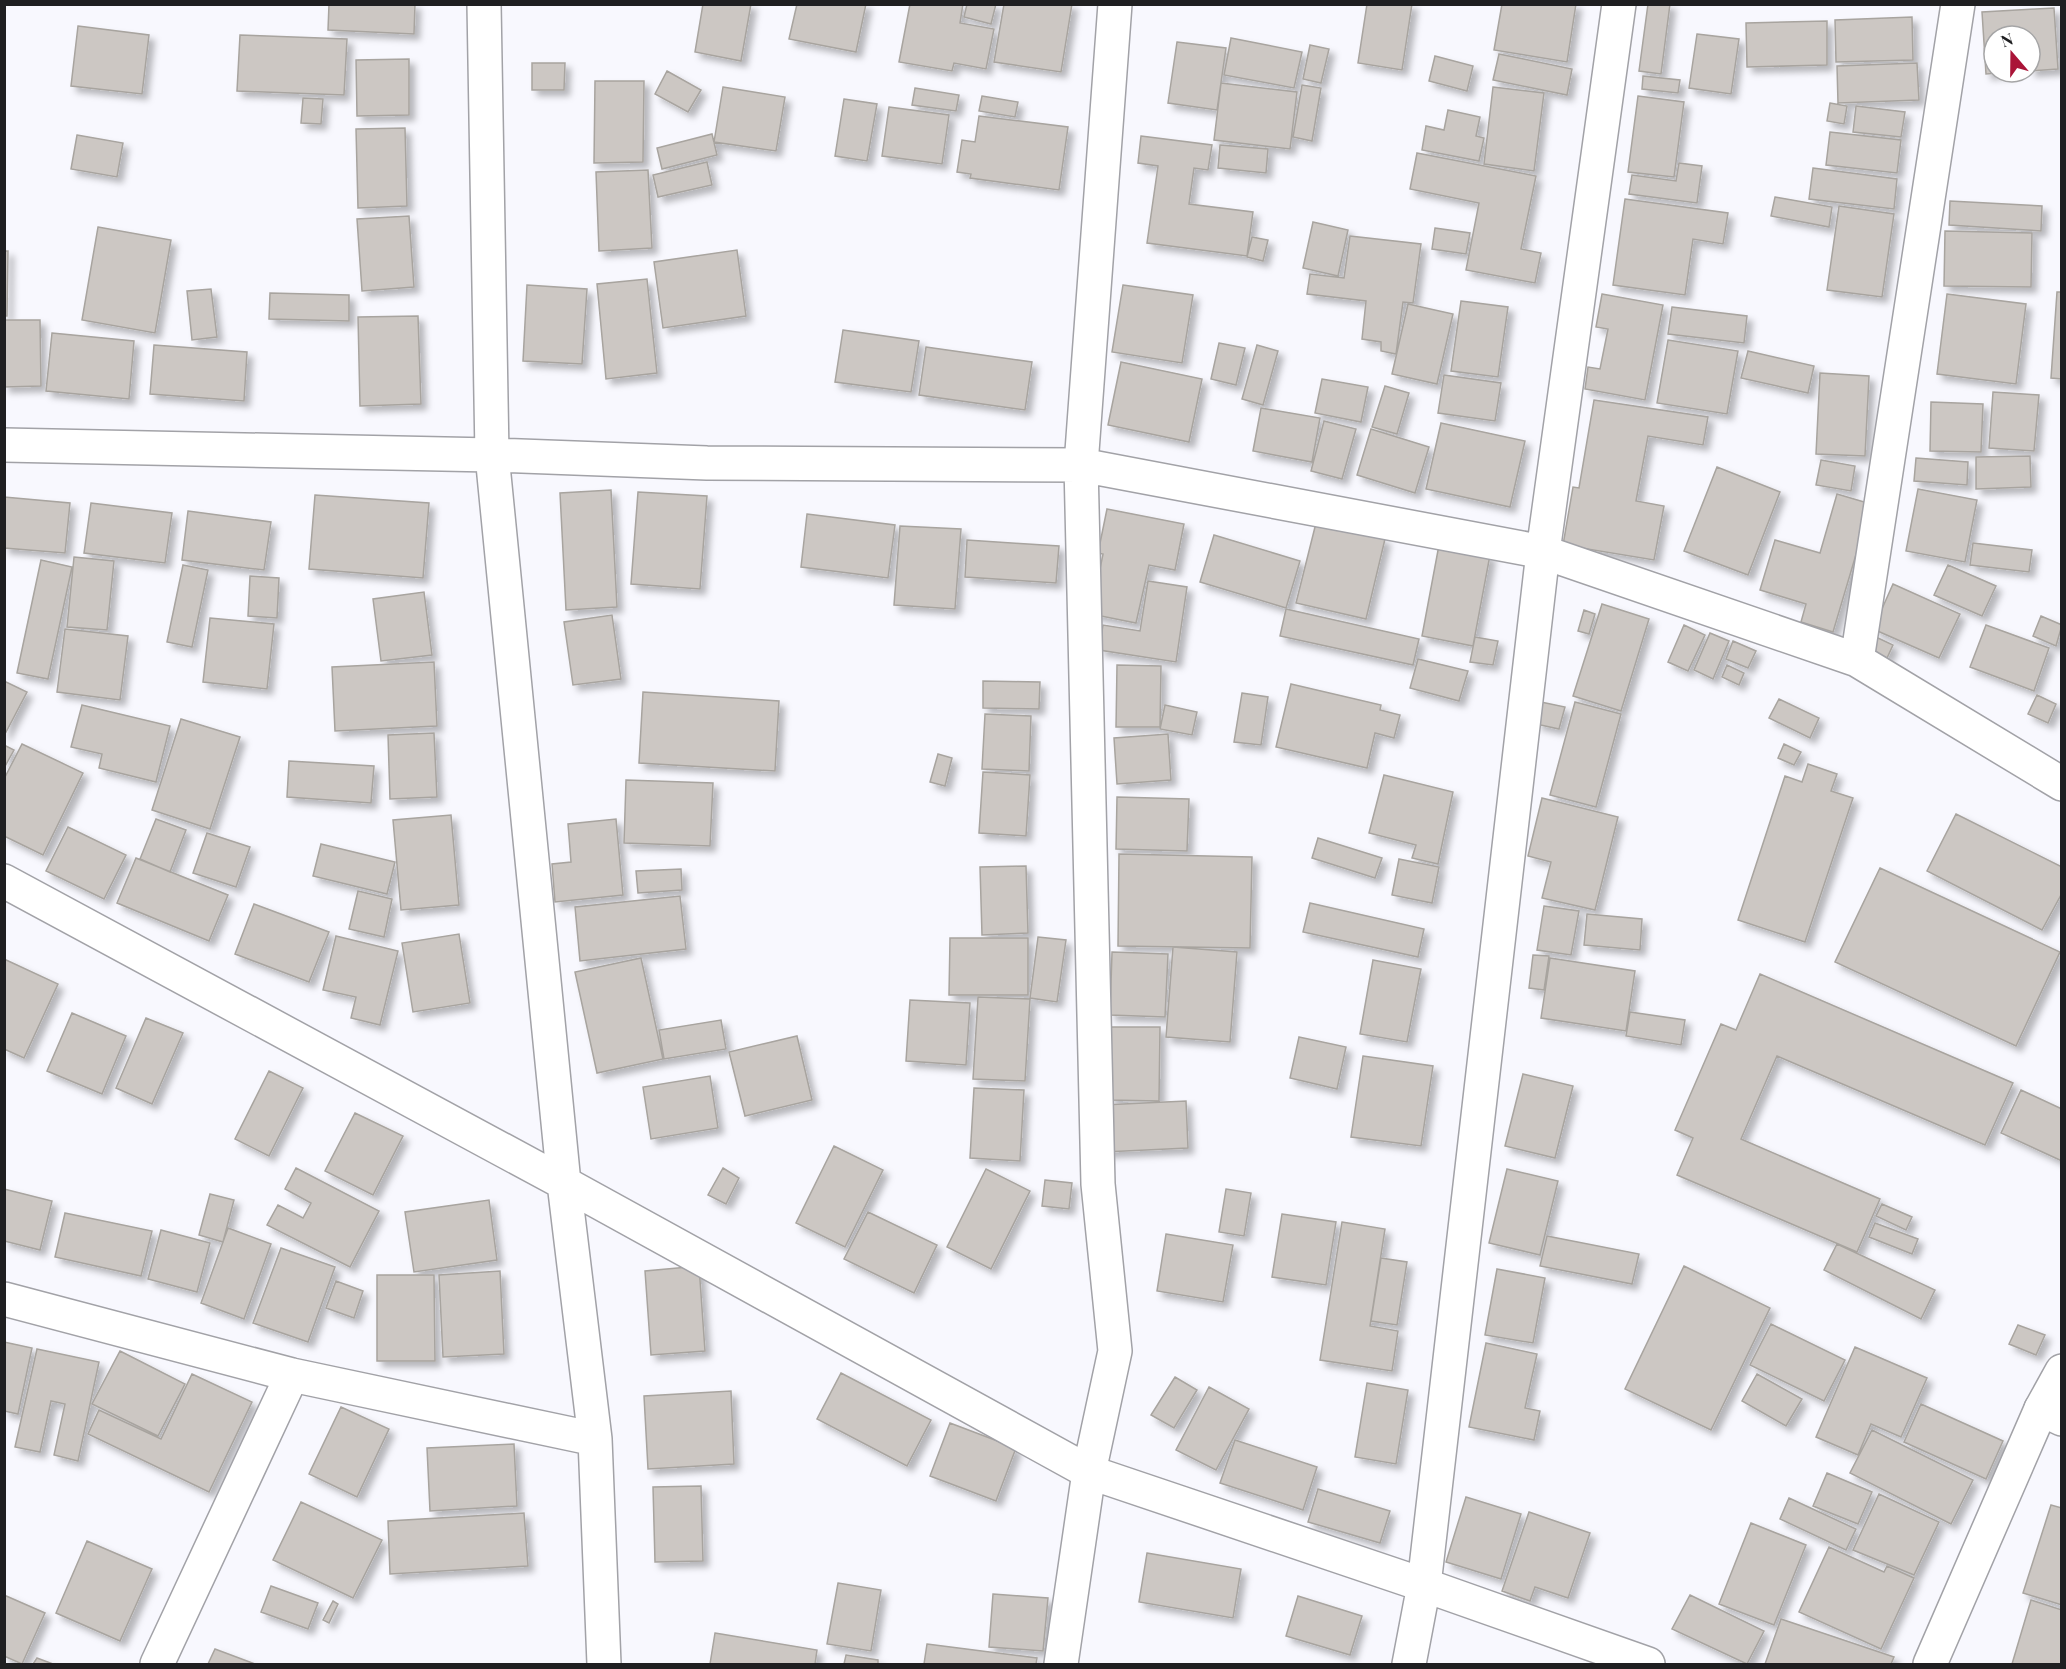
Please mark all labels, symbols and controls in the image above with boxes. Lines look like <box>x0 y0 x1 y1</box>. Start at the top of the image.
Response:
north arrow <box>1982 24 2042 84</box>
text: N <box>1998 27 2016 51</box>

